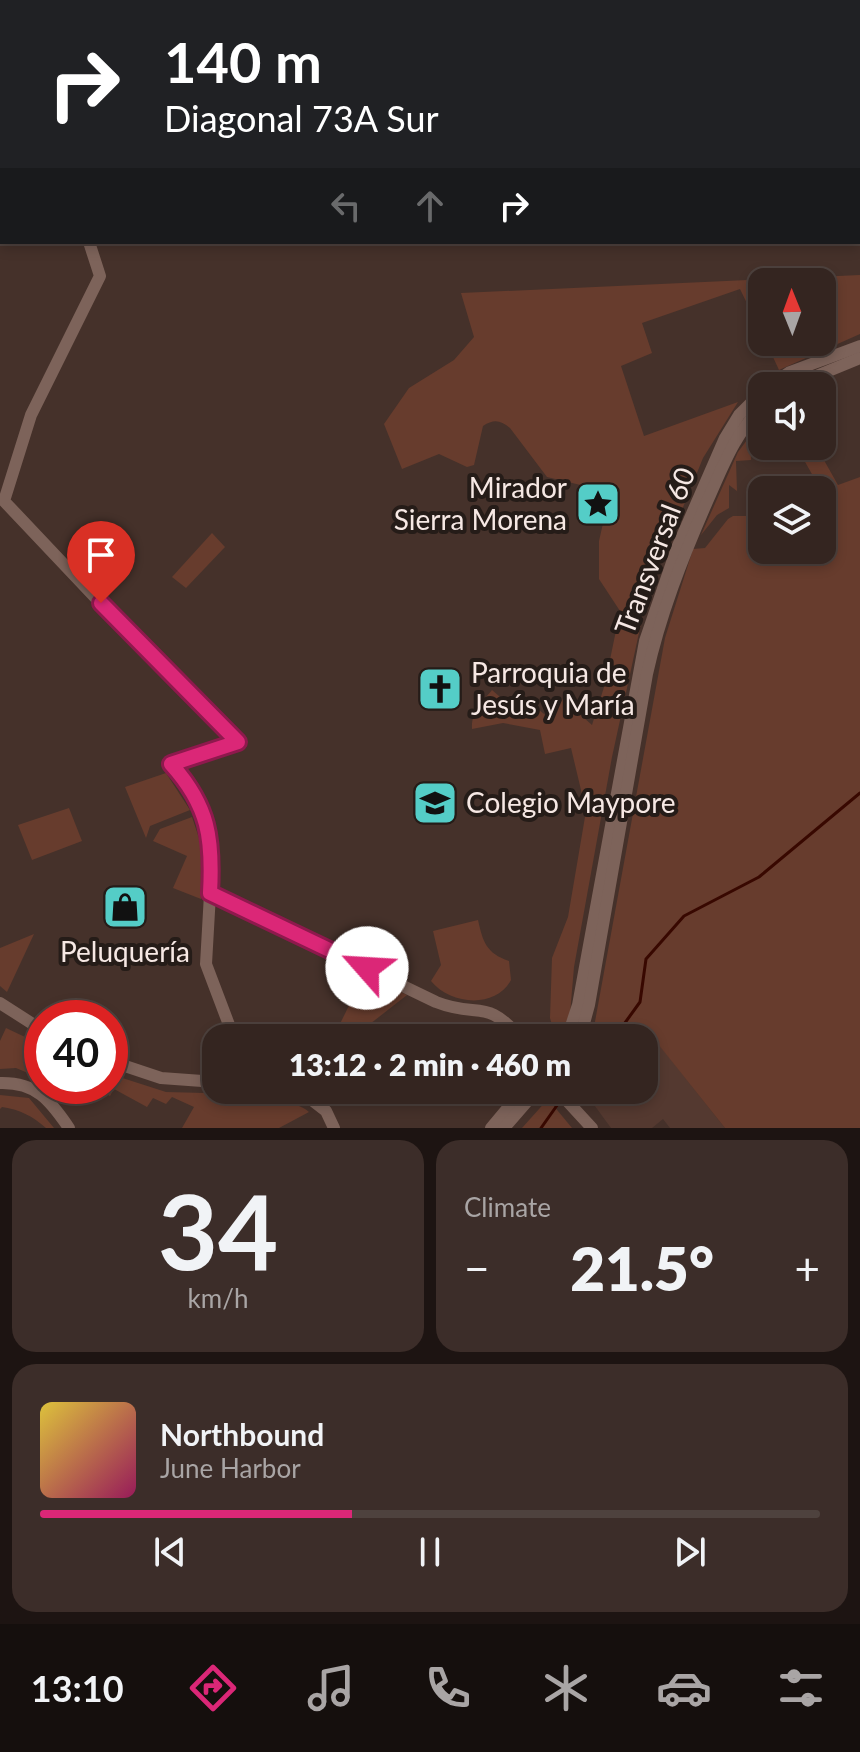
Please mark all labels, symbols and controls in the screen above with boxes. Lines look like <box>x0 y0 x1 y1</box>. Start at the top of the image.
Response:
text: 140 m <box>164 28 322 95</box>
icon: right <box>32 32 136 136</box>
text: Diagonal 73A Sur <box>164 96 439 140</box>
icon: left <box>324 184 368 228</box>
icon: ahead <box>408 184 452 228</box>
icon: right <box>492 184 536 228</box>
north arrow <box>748 268 836 356</box>
map controls <box>748 268 836 564</box>
button: sound <box>748 372 836 460</box>
street label: Transversal 60 <box>607 462 701 639</box>
place label: Mirador Sierra Morena <box>394 470 567 536</box>
button: layers <box>748 476 836 564</box>
place icon: Mirador Sierra Morena <box>574 480 622 528</box>
pin <box>67 521 135 603</box>
icon: arrive <box>79 533 123 577</box>
place label: Parroquia de Jesús y María <box>471 655 635 721</box>
church icon: Parroquia de Jesús y María <box>416 665 464 713</box>
school or university icon: Colegio Maypore <box>411 779 459 827</box>
place label: Colegio Maypore <box>466 785 676 819</box>
shop icon: Peluquería <box>101 883 149 931</box>
position arrow <box>325 926 409 1010</box>
place label: Peluquería <box>60 934 190 968</box>
speed limit sign: 40 <box>24 1000 128 1104</box>
text: 13:12 · 2 min · 460 m <box>289 1046 571 1082</box>
text: 34 <box>158 1167 278 1292</box>
text: Climate <box>464 1191 551 1223</box>
text: 21.5° <box>570 1232 714 1304</box>
text: − <box>464 1242 490 1294</box>
text: + <box>794 1242 820 1294</box>
text: km/h <box>188 1282 248 1314</box>
text: Northbound <box>160 1416 324 1452</box>
text: June Harbor <box>160 1452 301 1484</box>
icon: previous <box>148 1530 192 1574</box>
icon: pause <box>408 1530 452 1574</box>
icon: next <box>668 1530 712 1574</box>
icon: directions <box>185 1660 241 1716</box>
icon: music <box>303 1660 359 1716</box>
icon: phone <box>420 1660 476 1716</box>
icon: climate <box>538 1660 594 1716</box>
icon: car <box>656 1660 712 1716</box>
icon: filters <box>773 1660 829 1716</box>
text: 13:10 <box>31 1666 124 1710</box>

